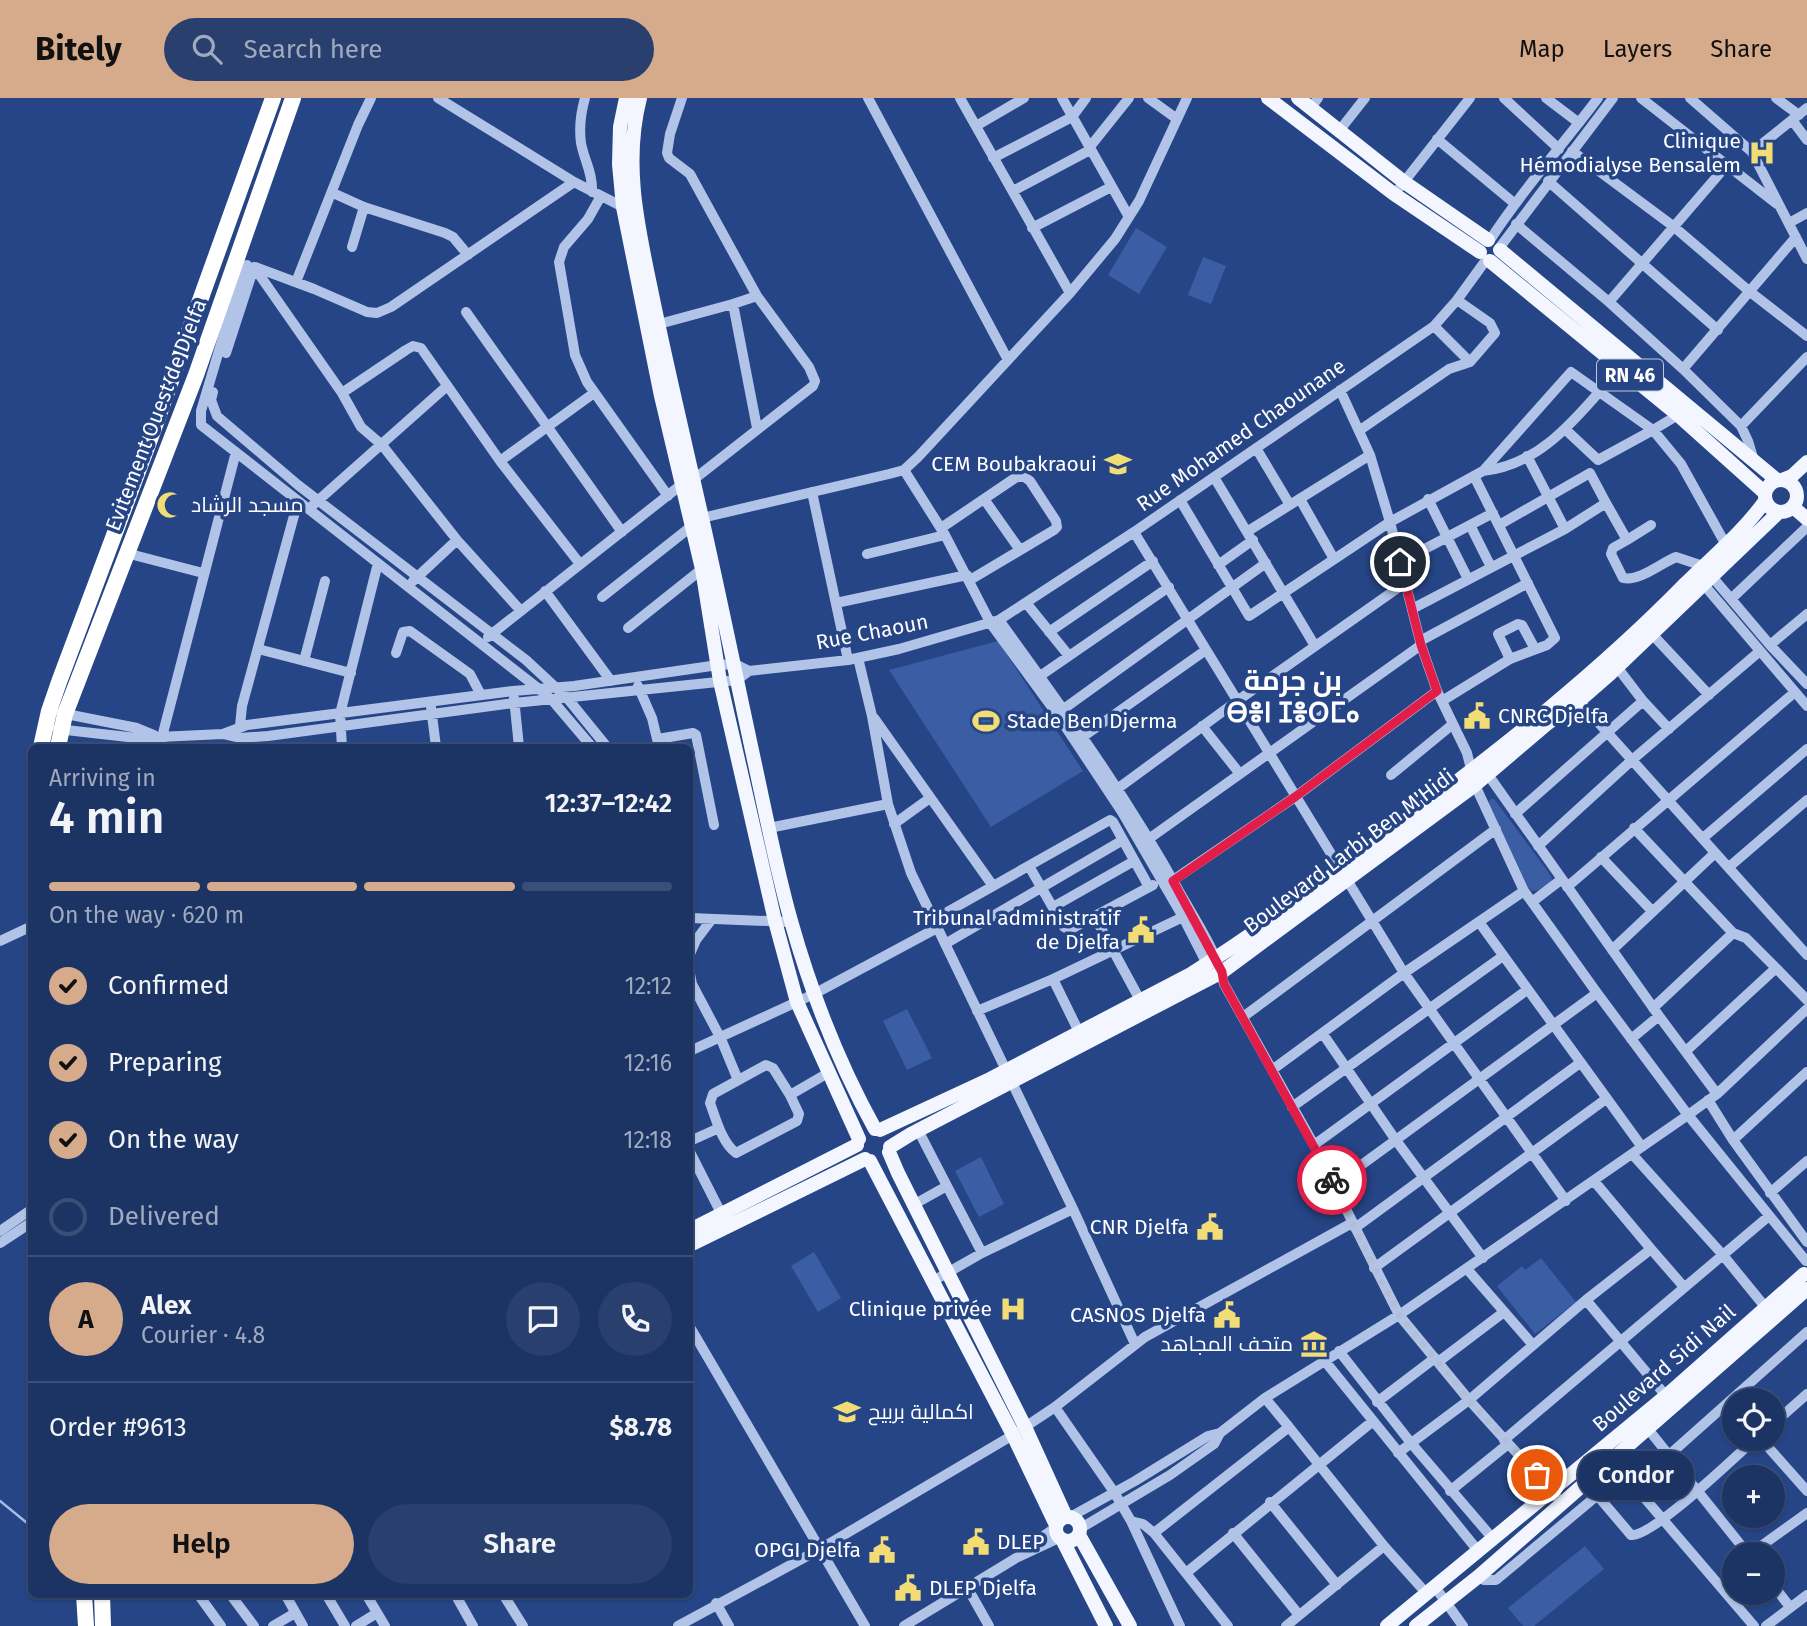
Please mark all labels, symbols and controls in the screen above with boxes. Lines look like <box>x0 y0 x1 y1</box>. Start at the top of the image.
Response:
search box <box>164 18 654 81</box>
text: Bitely <box>35 29 122 69</box>
icon: search <box>188 30 226 68</box>
text: Search here <box>244 34 382 65</box>
text: Map <box>1519 35 1565 63</box>
text: Layers <box>1603 35 1672 63</box>
text: Share <box>1710 35 1772 63</box>
place label: Clinique Hémodialyse Bensalem <box>1520 128 1741 178</box>
hospital icon: Clinique Hémodialyse Bensalem <box>1747 138 1777 168</box>
street label: Evitement Ouest de Djelfa <box>100 295 212 535</box>
street label: Rue Mohamed Chaounane <box>1132 353 1350 517</box>
road number: RN 46 <box>1597 360 1663 390</box>
school or university icon: CEM Boubakraoui <box>1103 449 1133 479</box>
place label: CEM Boubakraoui <box>931 451 1097 477</box>
mosque icon: مسجد الرشاد <box>155 490 185 520</box>
place label: مسجد الرشاد <box>191 492 303 518</box>
pin <box>1370 532 1430 592</box>
icon: home <box>1381 543 1419 581</box>
street label: Rue Chaoun <box>814 608 930 656</box>
district label: بن جرمة ⴱⴻⵏ ⵊⴻⵔⵎⴰ <box>1226 664 1360 729</box>
public building icon: CNRC Djelfa <box>1462 701 1492 731</box>
place label: CNRC Djelfa <box>1498 703 1609 729</box>
sports icon: Stade Ben Djerma <box>971 706 1001 736</box>
place label: Stade Ben Djerma <box>1007 708 1177 734</box>
street label: Boulevard Larbi Ben M'Hidi <box>1239 763 1459 939</box>
text: Arriving in <box>49 764 156 792</box>
text: 12:37–12:42 <box>545 788 672 819</box>
text: 4 min <box>49 790 164 845</box>
text: On the way · 620 m <box>49 901 244 929</box>
place label: Tribunal administratif de Djelfa <box>913 905 1122 955</box>
public building icon: Tribunal administratif de Djelfa <box>1126 915 1156 945</box>
icon: check <box>49 967 87 1005</box>
text: Confirmed <box>108 970 229 1001</box>
text: 12:12 <box>625 972 672 1000</box>
icon: check <box>49 1044 87 1082</box>
text: Preparing <box>108 1047 221 1078</box>
text: 12:16 <box>624 1049 672 1077</box>
icon: check <box>49 1121 87 1159</box>
text: On the way <box>108 1124 239 1155</box>
text: 12:18 <box>623 1126 672 1154</box>
courier <box>1297 1145 1367 1215</box>
icon: bike <box>1313 1161 1351 1199</box>
text: Delivered <box>108 1201 220 1232</box>
public building icon: CNR Djelfa <box>1195 1212 1225 1242</box>
place label: CNR Djelfa <box>1090 1214 1189 1240</box>
button: chat <box>506 1282 580 1356</box>
button: phone <box>598 1282 672 1356</box>
text: Alex <box>141 1290 191 1321</box>
hospital icon: Clinique privée <box>998 1294 1028 1324</box>
place label: Clinique privée <box>849 1296 992 1322</box>
street label: Boulevard Sidi Nail <box>1587 1299 1741 1437</box>
public building icon: CASNOS Djelfa <box>1212 1300 1242 1330</box>
place label: CASNOS Djelfa <box>1070 1302 1206 1328</box>
text: A <box>78 1304 94 1335</box>
text: Courier · 4.8 <box>141 1321 265 1349</box>
museum icon: متحف المجاهد <box>1299 1329 1329 1359</box>
place label: متحف المجاهد <box>1161 1331 1293 1357</box>
map controls <box>1722 1388 1785 1605</box>
button: locate <box>1722 1388 1785 1451</box>
school or university icon: اكمالية بربيح <box>832 1397 862 1427</box>
place label: اكمالية بربيح <box>868 1399 974 1426</box>
text: Order #9613 <box>49 1412 187 1443</box>
text: $8.78 <box>610 1412 672 1443</box>
pin <box>1507 1445 1567 1505</box>
callout: Condor <box>1579 1450 1694 1500</box>
icon: bag <box>1518 1456 1556 1494</box>
text: Condor <box>1598 1461 1674 1489</box>
button: + <box>1722 1465 1785 1528</box>
button: Help <box>49 1504 354 1584</box>
button: Share <box>368 1504 672 1584</box>
public building icon: DLEP <box>961 1527 991 1557</box>
place label: DLEP <box>997 1529 1044 1555</box>
public building icon: OPGI Djelfa <box>867 1535 897 1565</box>
place label: OPGI Djelfa <box>754 1537 861 1563</box>
button: − <box>1722 1542 1785 1605</box>
public building icon: DLEP Djelfa <box>893 1573 923 1603</box>
place label: DLEP Djelfa <box>929 1575 1037 1601</box>

